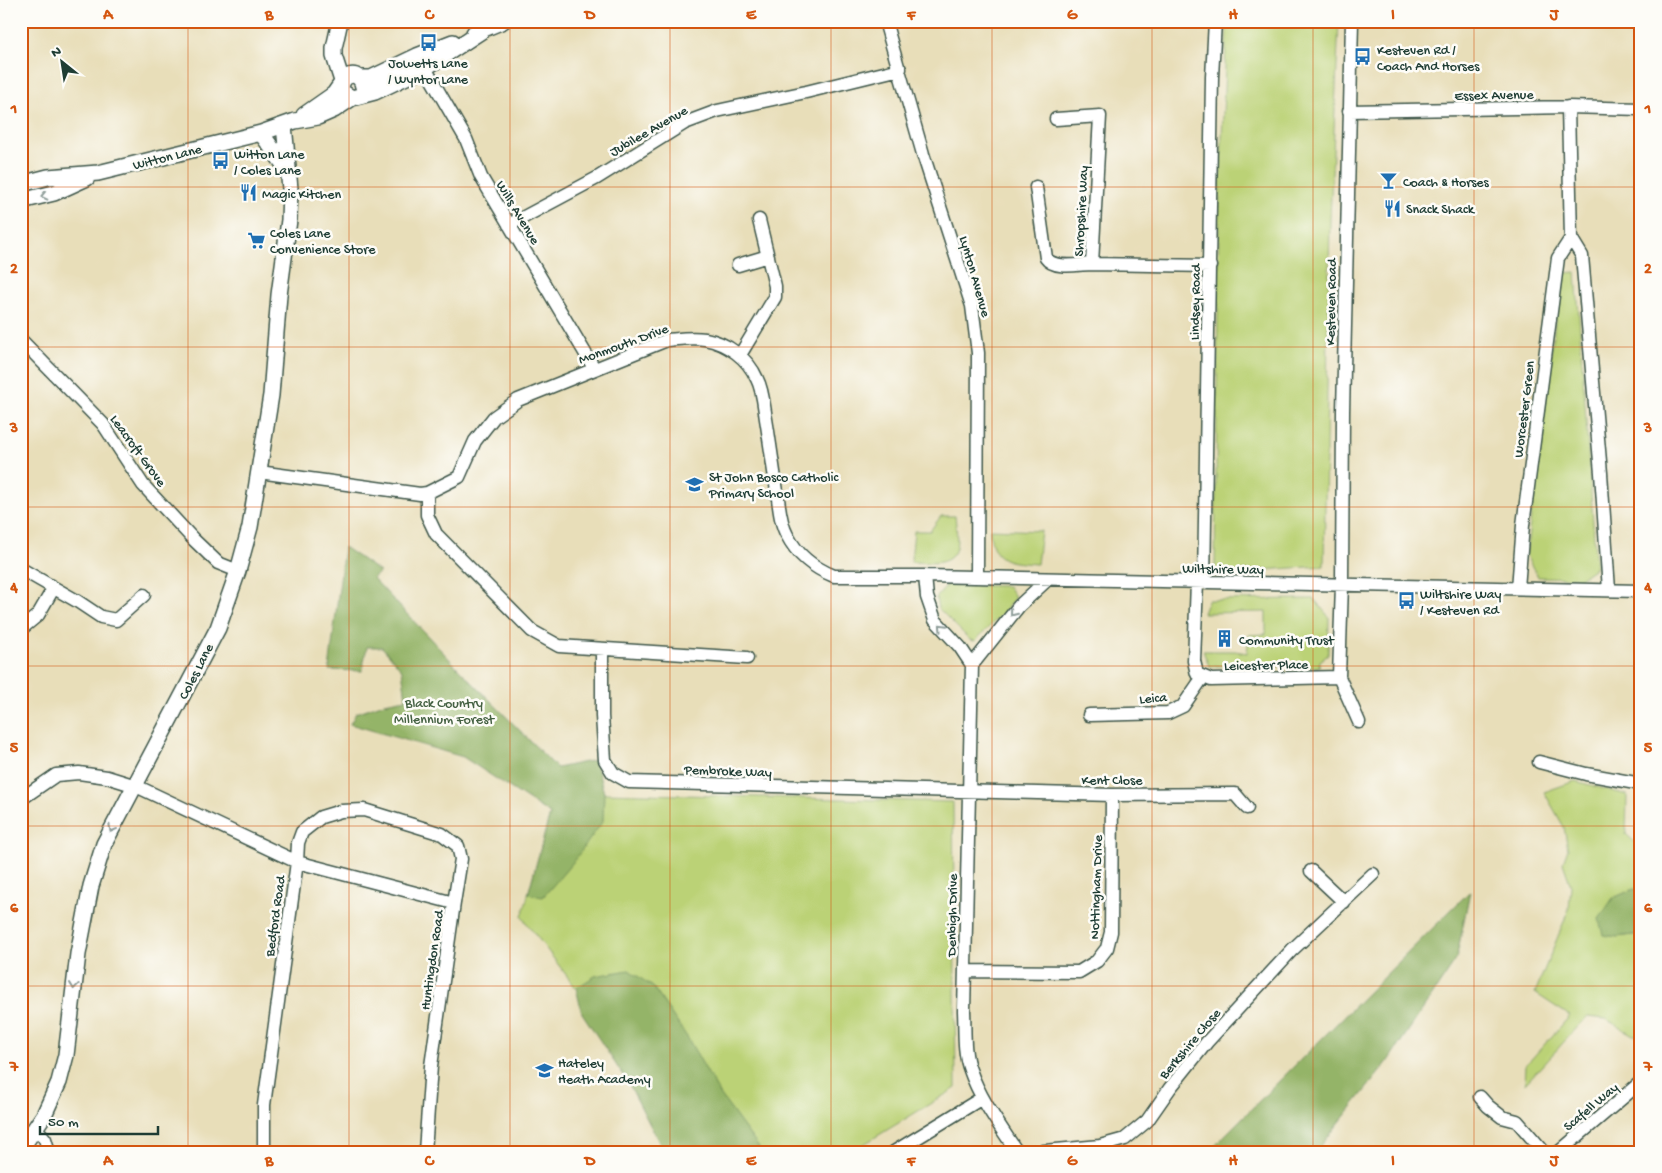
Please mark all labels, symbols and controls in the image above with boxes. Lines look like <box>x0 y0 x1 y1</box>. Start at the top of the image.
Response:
text: A <box>102 7 114 26</box>
text: B <box>264 7 274 26</box>
text: C <box>424 7 435 26</box>
text: D <box>583 7 596 26</box>
text: E <box>746 7 757 26</box>
text: F <box>906 7 917 26</box>
text: G <box>1067 7 1078 26</box>
text: H <box>1228 7 1238 26</box>
text: I <box>1391 7 1395 26</box>
text: J <box>1549 7 1560 26</box>
bus stop icon: Jowetts Lane / Wyntor Lane <box>418 32 438 52</box>
north arrow <box>38 38 88 88</box>
text: N <box>49 43 65 63</box>
place label: Kesteven Rd / Coach And Horses <box>1377 43 1480 76</box>
bus stop icon: Kesteven Rd / Coach And Horses <box>1353 47 1373 67</box>
place label: Jowetts Lane / Wyntor Lane <box>388 56 469 89</box>
street label: Essex Avenue <box>1454 87 1534 106</box>
text: 1 <box>10 101 17 120</box>
text: 1 <box>1644 101 1651 120</box>
street label: Jubilee Avenue <box>607 103 692 161</box>
street label: Witton Lane <box>131 141 205 175</box>
place label: Witton Lane / Coles Lane <box>234 147 305 180</box>
bus stop icon: Witton Lane / Coles Lane <box>210 151 230 171</box>
street label: Shropshire Way <box>1072 165 1093 257</box>
bar icon: Coach & Horses <box>1379 171 1399 191</box>
place label: Coach & Horses <box>1403 175 1490 192</box>
street label: Wills Avenue <box>491 178 543 249</box>
restaurant icon: Magic Kitchen <box>238 183 258 203</box>
place label: Magic Kitchen <box>262 187 342 204</box>
one-way arrow <box>39 190 48 201</box>
restaurant icon: Snack Shack <box>1382 198 1402 218</box>
place label: Snack Shack <box>1406 202 1476 219</box>
place label: Coles Lane Convenience Store <box>270 226 376 259</box>
supermarket icon: Coles Lane Convenience Store <box>246 230 266 250</box>
street label: Lynton Avenue <box>954 234 994 320</box>
street label: Kesteven Road <box>1323 257 1342 346</box>
text: 2 <box>10 261 18 280</box>
text: 2 <box>1644 261 1652 280</box>
street label: Lindsey Road <box>1187 262 1206 340</box>
street label: Monmouth Drive <box>577 321 672 369</box>
street label: Worcester Green <box>1511 360 1540 459</box>
street label: Leacroft Grove <box>105 412 169 491</box>
text: 3 <box>9 420 18 439</box>
text: 3 <box>1643 420 1652 439</box>
place label: St John Bosco Catholic Primary School <box>708 470 840 503</box>
school or university icon: St John Bosco Catholic Primary School <box>685 474 705 494</box>
street label: Wiltshire Way <box>1182 561 1264 580</box>
text: 4 <box>9 580 18 599</box>
text: 4 <box>1643 580 1652 599</box>
place label: Wiltshire Way / Kesteven Rd <box>1420 587 1502 620</box>
bus stop icon: Wiltshire Way / Kesteven Rd <box>1396 591 1416 611</box>
one-way arrow <box>1010 607 1018 616</box>
one-way arrow <box>939 624 948 633</box>
building icon: Community Trust <box>1215 629 1235 649</box>
place label: Community Trust <box>1239 633 1335 650</box>
street label: Coles Lane <box>176 641 219 703</box>
street label: Leicester Place <box>1224 657 1309 676</box>
street label: Leica <box>1139 690 1169 709</box>
park label: Black Country Millennium Forest <box>394 696 495 729</box>
text: 5 <box>10 740 19 759</box>
text: 5 <box>1644 740 1653 759</box>
street label: Pembroke Way <box>683 762 772 783</box>
street label: Kent Close <box>1082 773 1143 790</box>
one-way arrow <box>109 823 119 832</box>
street label: Nottingham Drive <box>1087 834 1108 940</box>
street label: Bedford Road <box>262 873 291 959</box>
street label: Denbigh Drive <box>944 873 963 958</box>
text: 6 <box>10 900 19 919</box>
text: 6 <box>1644 900 1653 919</box>
street label: Huntingdon Road <box>418 908 449 1011</box>
one-way arrow <box>69 982 80 990</box>
street label: Berkshire Close <box>1156 1005 1226 1084</box>
place label: Hateley Heath Academy <box>558 1056 651 1089</box>
text: 7 <box>9 1059 19 1078</box>
text: 7 <box>1643 1059 1653 1078</box>
school or university icon: Hateley Heath Academy <box>534 1060 554 1080</box>
street label: Scafell Way <box>1561 1080 1623 1136</box>
scale bar <box>40 1103 158 1135</box>
text: 50 m <box>48 1114 79 1132</box>
text: A <box>102 1153 114 1172</box>
text: B <box>264 1153 274 1172</box>
text: C <box>424 1153 435 1172</box>
text: D <box>583 1153 596 1172</box>
text: E <box>746 1153 757 1172</box>
text: F <box>906 1153 917 1172</box>
text: G <box>1067 1153 1078 1172</box>
text: H <box>1228 1153 1238 1172</box>
text: I <box>1391 1153 1395 1172</box>
text: J <box>1549 1153 1560 1172</box>

